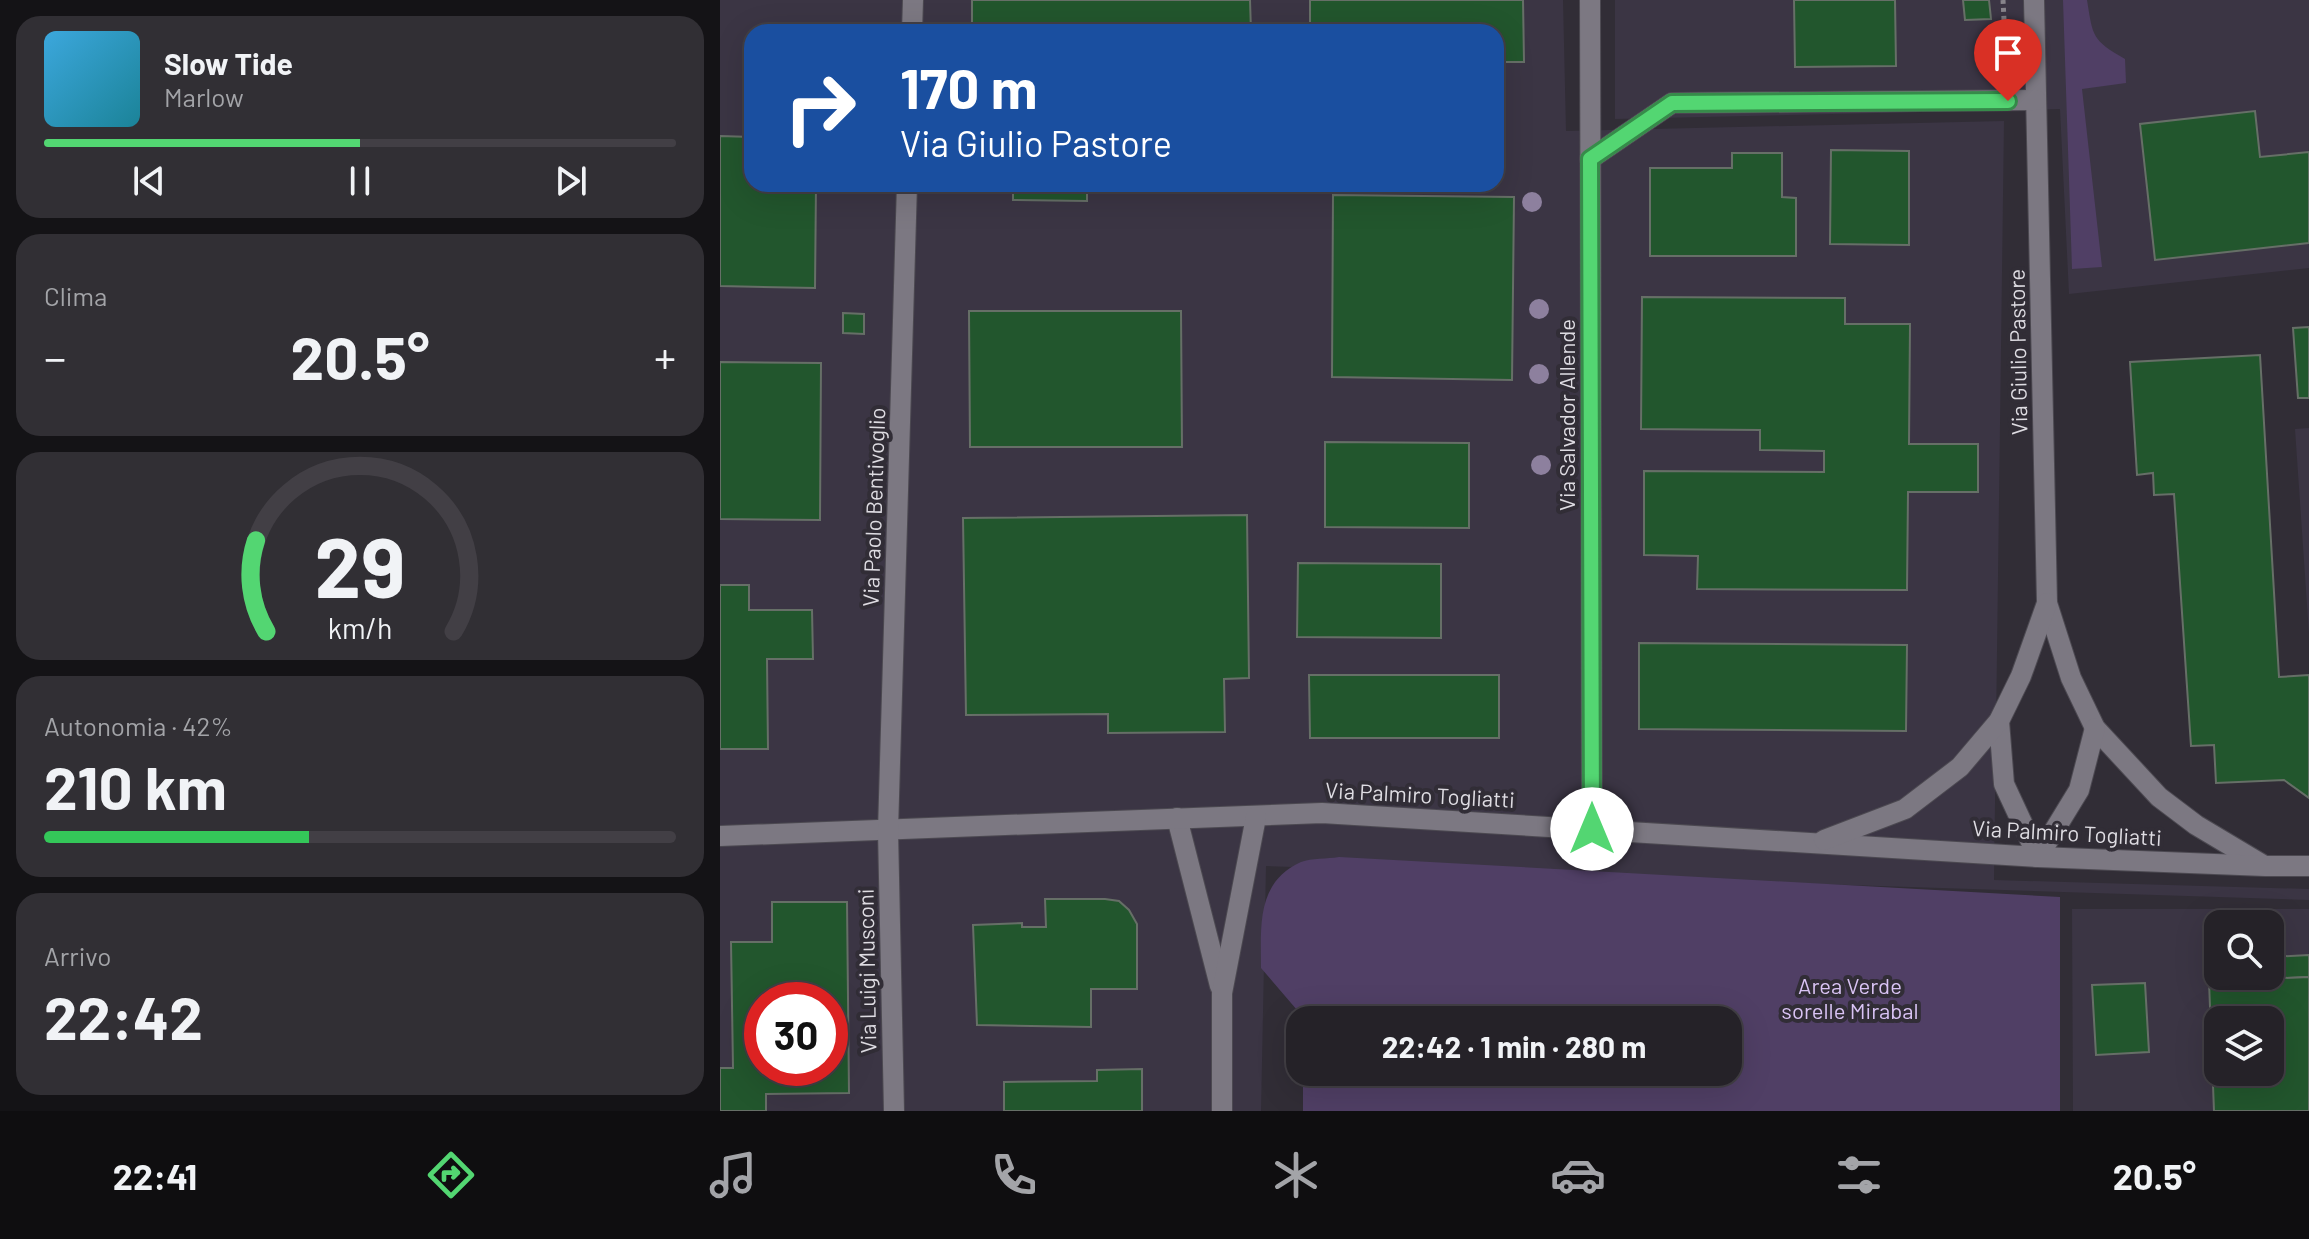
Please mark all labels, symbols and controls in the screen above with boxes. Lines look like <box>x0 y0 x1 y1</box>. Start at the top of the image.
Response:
pin <box>1974 19 2042 101</box>
icon: arrive <box>1986 31 2030 75</box>
text: Slow Tide <box>164 45 293 81</box>
text: 170 m <box>900 53 1037 120</box>
icon: right <box>768 56 872 160</box>
text: Marlow <box>164 81 244 112</box>
text: Via Giulio Pastore <box>900 121 1172 164</box>
icon: previous <box>127 159 171 203</box>
icon: pause <box>338 159 382 203</box>
icon: next <box>549 159 593 203</box>
street label: Via Giulio Pastore <box>2003 269 2031 435</box>
text: Clima <box>44 280 107 311</box>
street label: Via Salvador Allende <box>1553 319 1579 511</box>
text: 20.5° <box>291 320 429 392</box>
text: − <box>44 330 66 383</box>
text: + <box>654 330 676 383</box>
street label: Via Paolo Bentivoglio <box>857 407 889 607</box>
text: 29 <box>315 514 405 614</box>
text: km/h <box>328 610 392 645</box>
text: Autonomia · 42% <box>44 710 233 741</box>
text: 210 km <box>44 750 227 822</box>
street label: Via Palmiro Togliatti <box>1325 776 1515 812</box>
position arrow <box>1550 787 1634 871</box>
street label: Via Palmiro Togliatti <box>1972 814 2162 850</box>
street label: Via Luigi Musconi <box>852 888 880 1054</box>
map controls <box>2204 910 2284 1086</box>
button: search <box>2204 910 2284 990</box>
text: Arrivo <box>44 940 111 971</box>
park label: Area Verde sorelle Mirabal <box>1781 972 1919 1023</box>
text: 22:42 <box>44 980 203 1052</box>
speed limit sign: 30 <box>744 982 848 1086</box>
button: layers <box>2204 1006 2284 1086</box>
text: 22:42 · 1 min · 280 m <box>1382 1028 1646 1064</box>
icon: directions <box>423 1147 479 1203</box>
icon: music <box>705 1147 761 1203</box>
icon: phone <box>986 1147 1042 1203</box>
icon: climate <box>1268 1147 1324 1203</box>
icon: car <box>1550 1147 1606 1203</box>
icon: filters <box>1831 1147 1887 1203</box>
text: 22:41 <box>113 1154 197 1197</box>
text: 20.5° <box>2113 1154 2196 1197</box>

